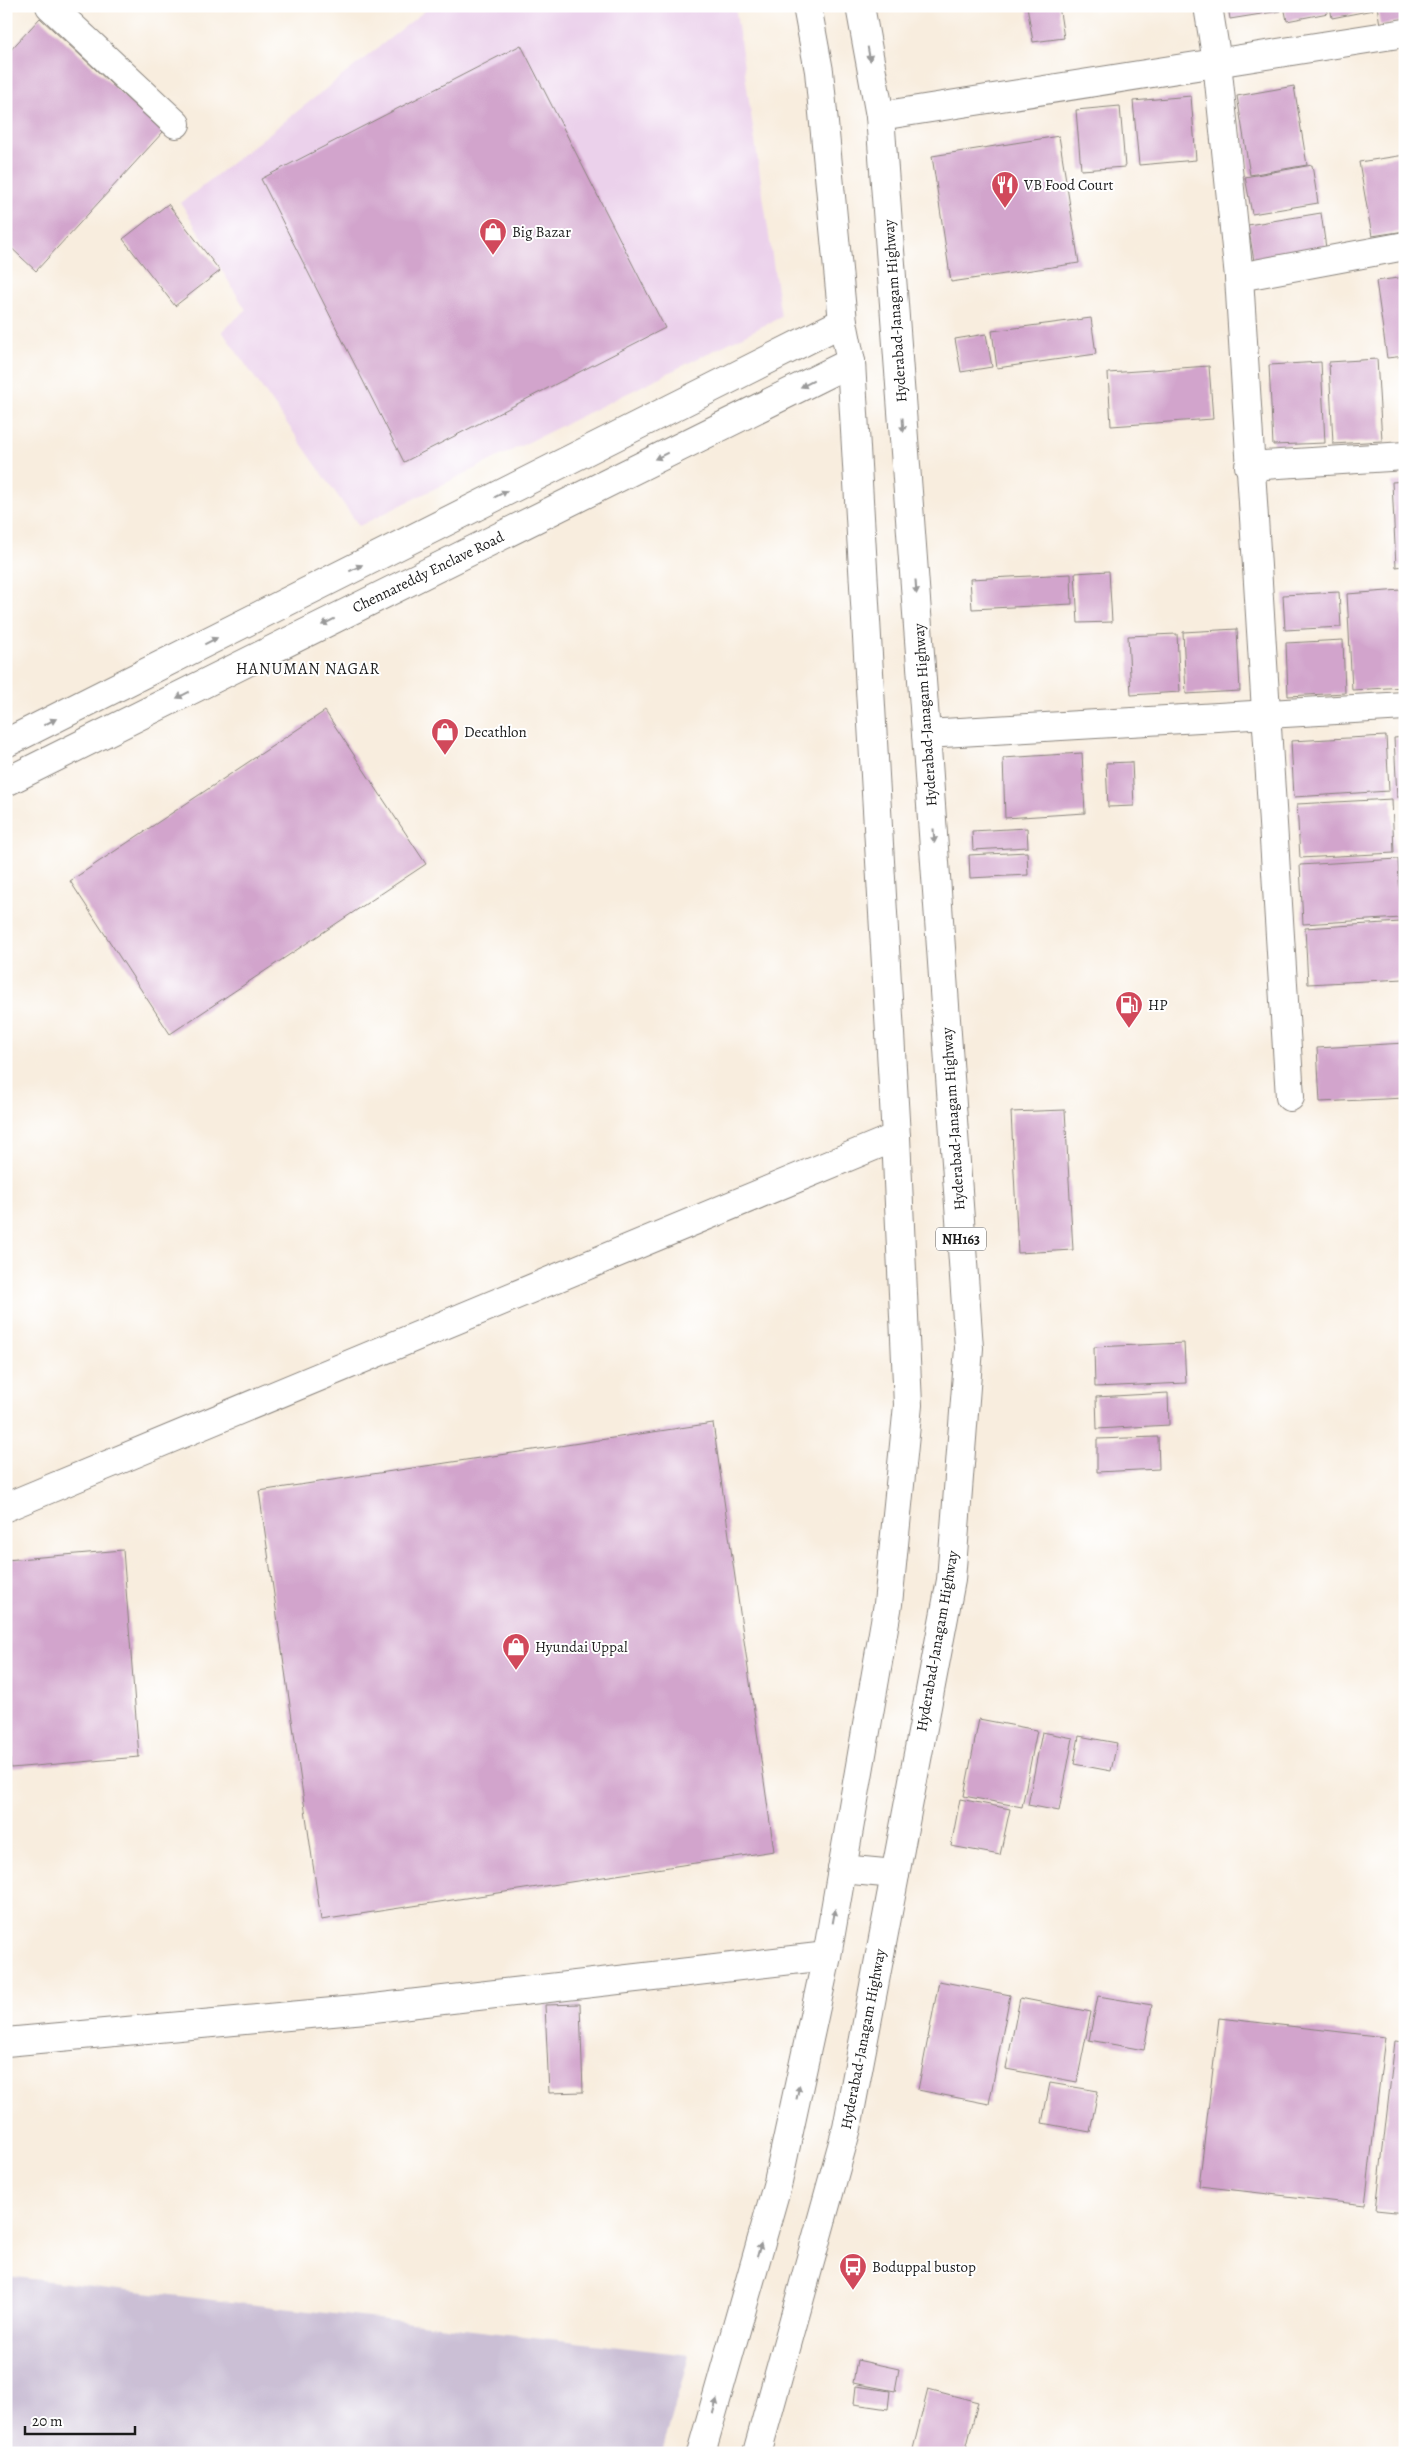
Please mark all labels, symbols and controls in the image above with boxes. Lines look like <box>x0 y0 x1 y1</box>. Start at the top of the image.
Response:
one-way arrow <box>866 47 874 63</box>
restaurant icon: VB Food Court <box>990 170 1020 209</box>
place label: VB Food Court <box>1023 175 1113 195</box>
shop icon: Big Bazar <box>478 217 508 256</box>
street label: Hyderabad-Janagam Highway <box>879 219 911 403</box>
place label: Big Bazar <box>512 222 571 242</box>
one-way arrow <box>800 380 814 388</box>
one-way arrow <box>900 417 908 433</box>
one-way arrow <box>654 452 669 460</box>
one-way arrow <box>494 490 508 498</box>
street label: Chennareddy Enclave Road <box>349 526 508 617</box>
one-way arrow <box>349 564 363 572</box>
one-way arrow <box>912 579 920 595</box>
one-way arrow <box>321 618 335 626</box>
street label: Hyderabad-Janagam Highway <box>909 623 941 807</box>
one-way arrow <box>203 637 218 645</box>
district label: HANUMAN NAGAR <box>236 658 380 680</box>
one-way arrow <box>175 690 190 699</box>
shop icon: Decathlon <box>430 717 460 756</box>
one-way arrow <box>43 718 57 726</box>
place label: Decathlon <box>464 722 527 742</box>
one-way arrow <box>930 828 938 844</box>
fuel station icon: HP <box>1114 990 1144 1029</box>
place label: HP <box>1148 995 1168 1015</box>
street label: Hyderabad-Janagam Highway <box>937 1027 969 1211</box>
road number: NH163 <box>936 1228 986 1250</box>
street label: Hyderabad-Janagam Highway <box>911 1549 963 1733</box>
shop icon: Hyundai Uppal <box>501 1632 531 1671</box>
place label: Hyundai Uppal <box>535 1637 628 1657</box>
one-way arrow <box>831 1907 839 1923</box>
street label: Hyderabad-Janagam Highway <box>836 1947 890 2131</box>
one-way arrow <box>794 2084 802 2099</box>
one-way arrow <box>756 2242 764 2257</box>
bus stop icon: Boduppal bustop <box>838 2252 868 2291</box>
place label: Boduppal bustop <box>872 2257 976 2277</box>
one-way arrow <box>711 2398 719 2413</box>
scale bar <box>25 2404 135 2436</box>
text: 20 m <box>32 2411 63 2431</box>

